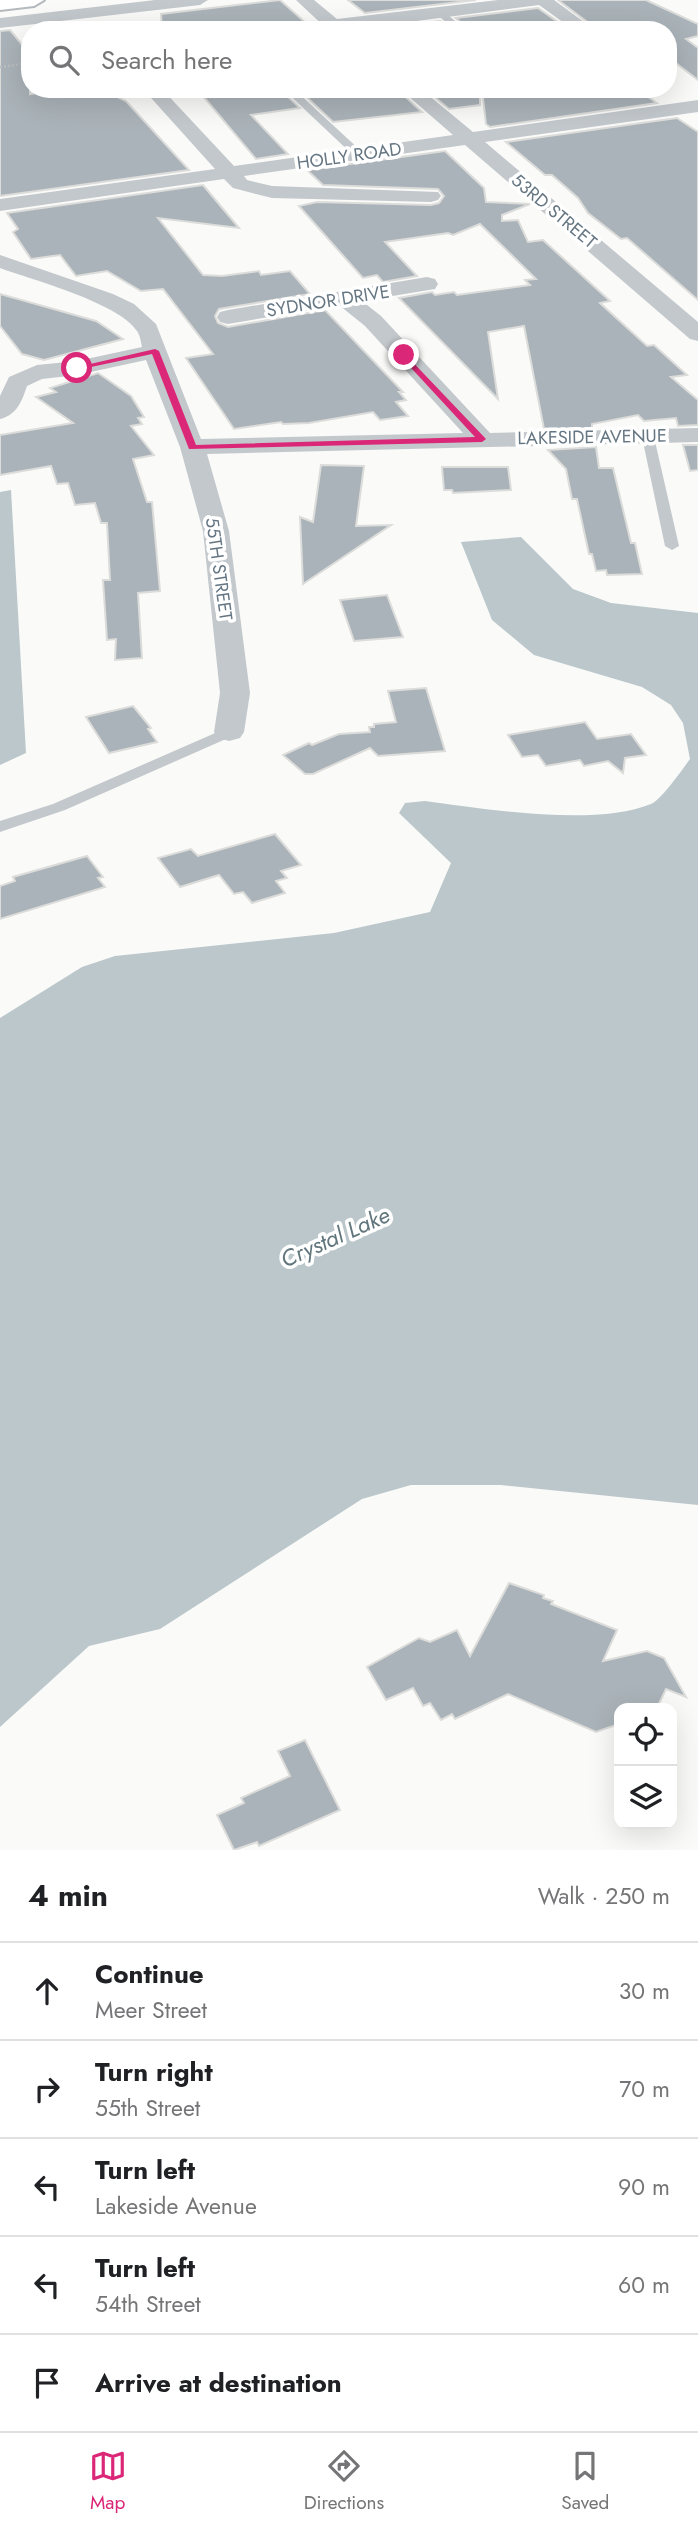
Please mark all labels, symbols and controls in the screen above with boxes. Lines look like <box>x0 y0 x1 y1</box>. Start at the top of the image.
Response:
search box <box>21 21 677 98</box>
icon: search <box>45 41 83 79</box>
text: Search here <box>101 41 233 79</box>
street label: HOLLY ROAD <box>295 136 403 176</box>
street label: 53RD STREET <box>506 168 603 255</box>
street label: SYDNOR DRIVE <box>265 278 391 324</box>
route end <box>388 339 419 370</box>
route start <box>61 352 92 383</box>
street label: LAKESIDE AVENUE <box>517 423 667 451</box>
street label: 55TH STREET <box>199 516 239 623</box>
water label: Crystal Lake <box>275 1198 396 1276</box>
map controls <box>614 1703 677 1829</box>
button: locate <box>614 1703 677 1766</box>
button: layers <box>614 1766 677 1829</box>
text: 4 min <box>28 1874 108 1917</box>
text: Walk · 250 m <box>538 1879 670 1913</box>
text: Continue <box>95 1955 204 1993</box>
icon: ahead <box>28 1972 66 2010</box>
text: 30 m <box>619 1974 670 2008</box>
text: Meer Street <box>95 1993 207 2027</box>
text: Turn right <box>95 2053 213 2091</box>
icon: right <box>28 2070 66 2108</box>
text: 70 m <box>619 2072 670 2106</box>
text: 55th Street <box>95 2091 200 2125</box>
text: Turn left <box>95 2151 195 2189</box>
icon: left <box>28 2168 66 2206</box>
text: 90 m <box>618 2170 670 2204</box>
text: Lakeside Avenue <box>95 2189 257 2223</box>
text: Turn left <box>95 2249 195 2287</box>
icon: left <box>28 2266 66 2304</box>
text: 60 m <box>618 2268 670 2302</box>
text: 54th Street <box>95 2287 201 2321</box>
icon: arrive <box>28 2364 66 2402</box>
text: Arrive at destination <box>95 2364 342 2402</box>
tab: Map <box>89 2447 127 2516</box>
tab: Directions <box>304 2447 384 2516</box>
tab: Saved <box>561 2447 609 2516</box>

